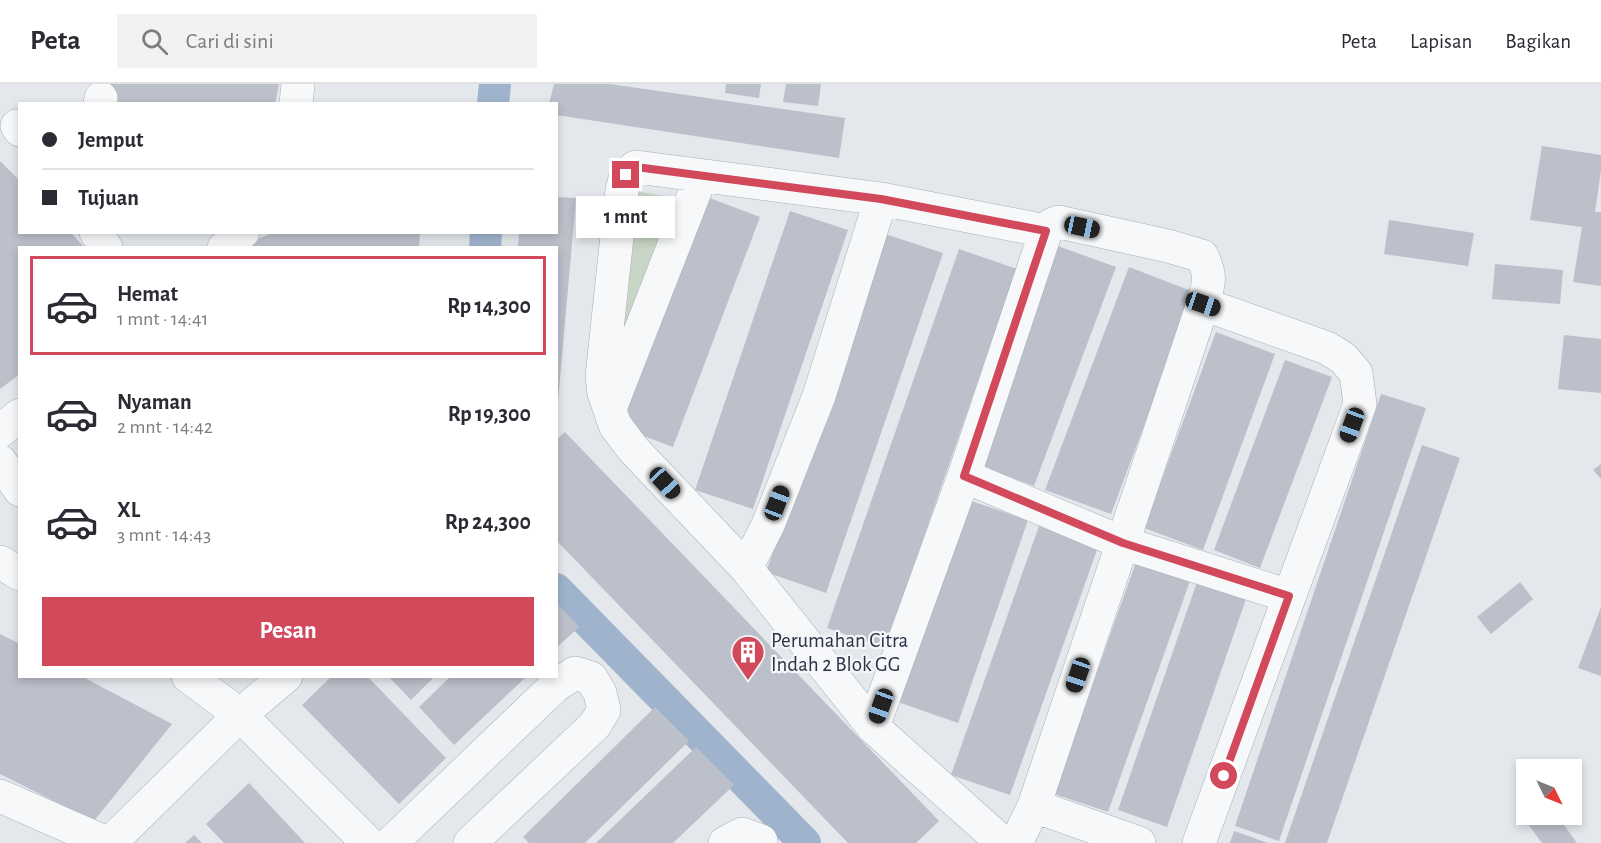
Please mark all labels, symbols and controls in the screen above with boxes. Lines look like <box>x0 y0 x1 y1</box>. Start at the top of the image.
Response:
search box <box>117 14 537 68</box>
icon: search <box>138 25 171 58</box>
text: Peta <box>30 27 81 55</box>
text: Cari di sini <box>186 30 274 52</box>
text: Peta <box>1341 31 1377 52</box>
text: Lapisan <box>1410 31 1472 52</box>
text: Bagikan <box>1505 31 1571 52</box>
text: Jemput <box>78 129 143 151</box>
route end <box>612 161 639 188</box>
text: Tujuan <box>78 187 139 209</box>
callout: 1 mnt <box>576 196 676 238</box>
text: 1 mnt <box>604 207 647 227</box>
car <box>1063 214 1101 240</box>
icon: car <box>45 279 99 333</box>
text: Hemat <box>117 283 178 305</box>
car <box>1183 290 1223 318</box>
text: Rp 14,300 <box>447 295 531 317</box>
text: 1 mnt · 14:41 <box>117 309 208 329</box>
icon: car <box>45 387 99 441</box>
text: Nyaman <box>117 391 192 413</box>
text: Rp 19,300 <box>448 403 531 425</box>
car <box>1337 405 1367 445</box>
text: 2 mnt · 14:42 <box>117 417 213 437</box>
car <box>646 464 684 502</box>
car <box>762 483 792 523</box>
icon: car <box>45 495 99 549</box>
text: XL <box>117 499 140 521</box>
text: Rp 24,300 <box>445 511 531 533</box>
text: 3 mnt · 14:43 <box>117 525 211 545</box>
button: Pesan <box>42 597 534 666</box>
place label: Perumahan Citra Indah 2 Blok GG <box>771 630 908 675</box>
building icon: Perumahan Citra Indah 2 Blok GG <box>730 634 766 681</box>
car <box>1064 655 1092 695</box>
car <box>866 686 896 726</box>
north arrow <box>1516 759 1582 825</box>
map controls <box>1516 759 1582 825</box>
route start <box>1210 762 1237 789</box>

